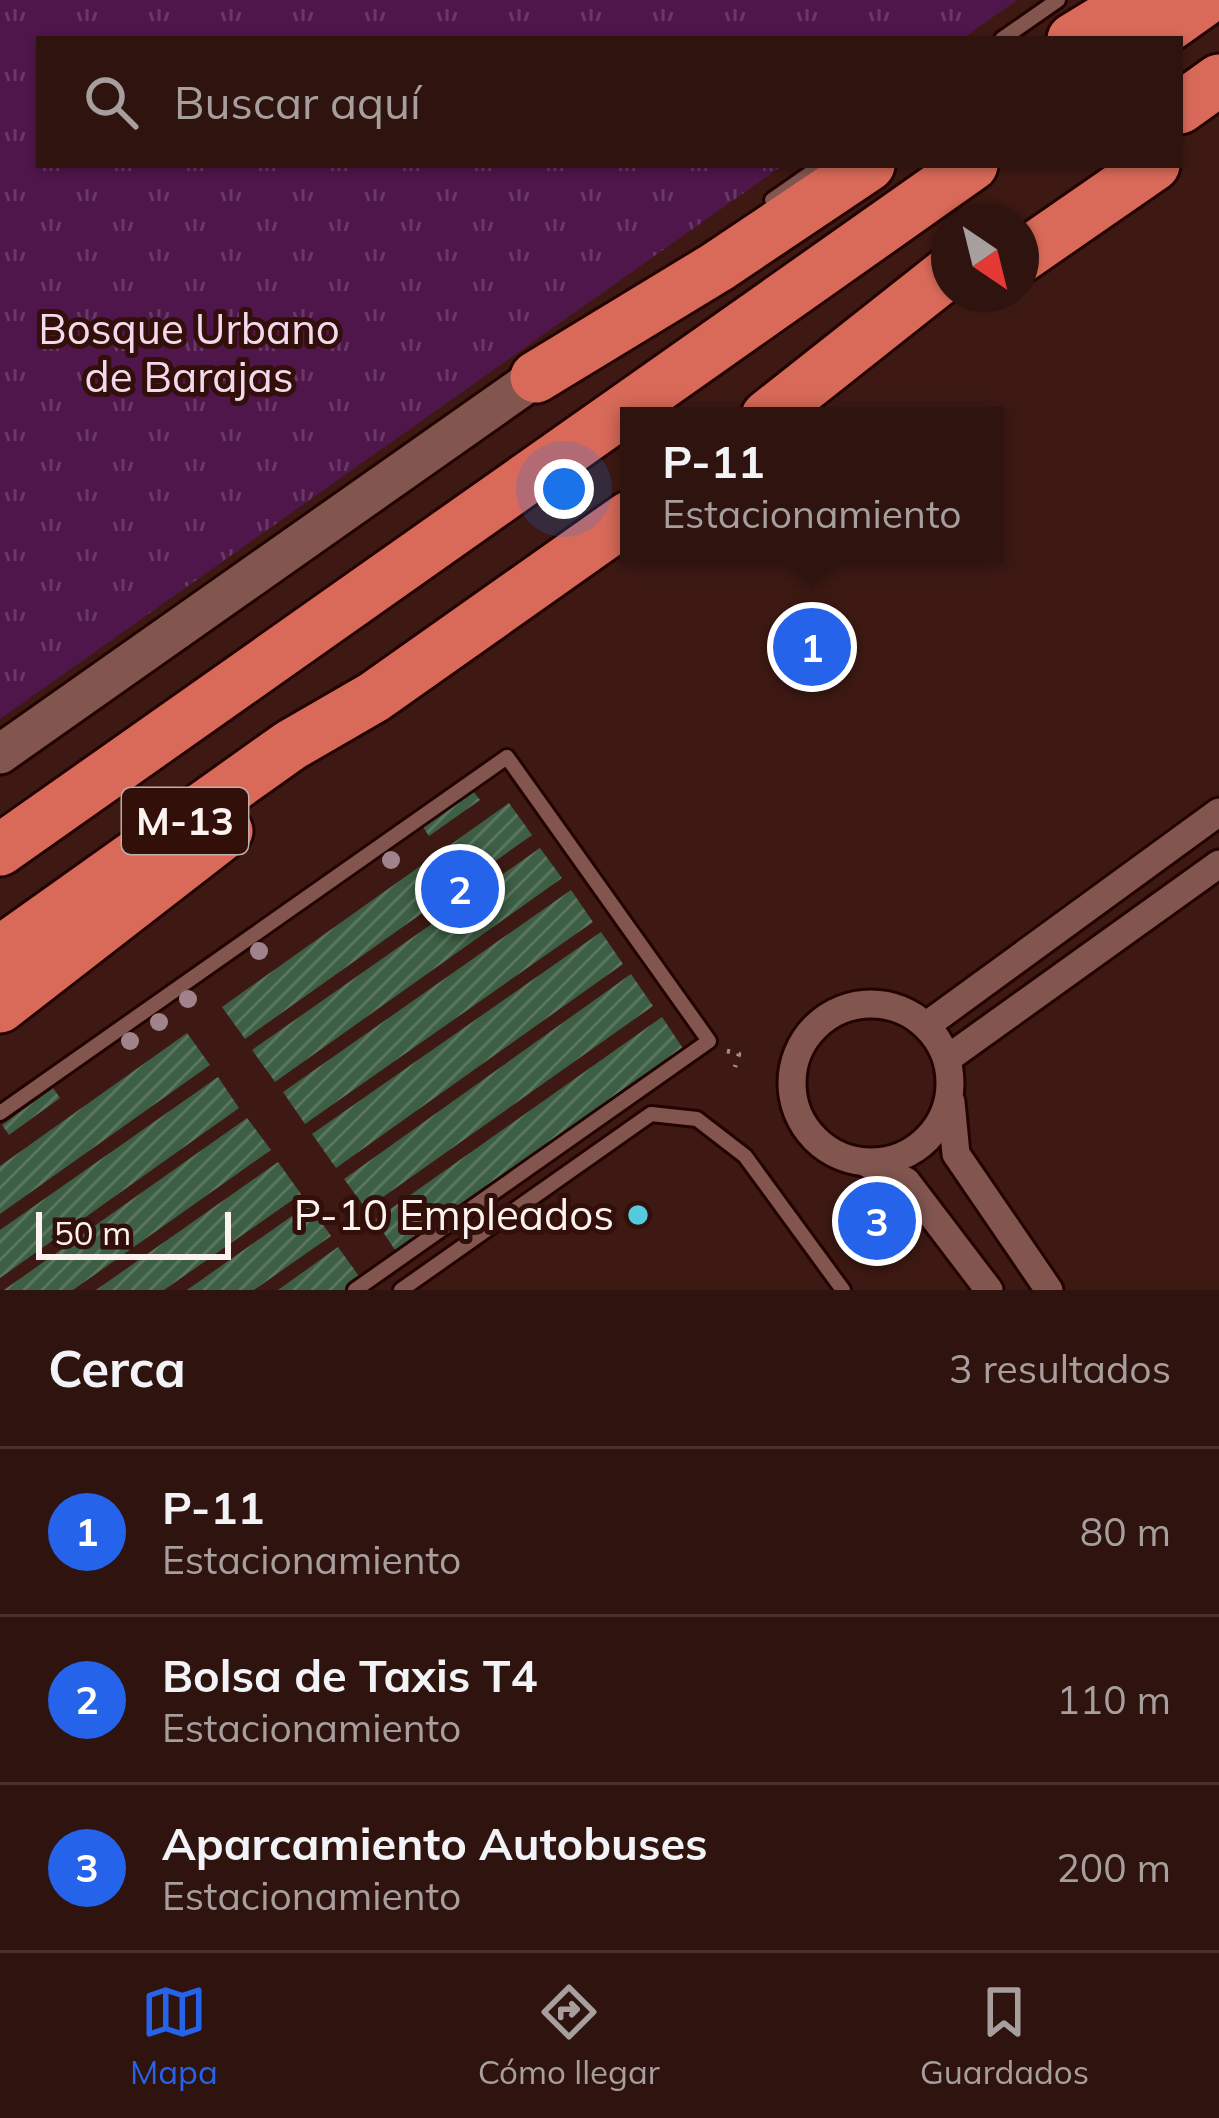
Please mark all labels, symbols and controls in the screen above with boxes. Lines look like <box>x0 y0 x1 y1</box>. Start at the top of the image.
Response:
search box <box>36 36 1183 168</box>
icon: search <box>78 69 144 135</box>
text: Buscar aquí <box>174 74 421 130</box>
north arrow <box>931 204 1039 312</box>
park label: Bosque Urbano de Barajas <box>38 302 340 403</box>
popup <box>620 407 1004 563</box>
text: P-11 <box>662 433 765 489</box>
your location <box>534 459 594 519</box>
text: Estacionamiento <box>662 489 962 538</box>
pin: 1 <box>773 602 851 692</box>
road number: M-13 <box>122 788 248 854</box>
pin: 2 <box>421 844 499 934</box>
pin: 3 <box>838 1176 916 1266</box>
place label: P-10 Empleados <box>294 1188 614 1241</box>
marker: P-10 Empleados <box>625 1202 651 1228</box>
scale bar <box>36 1206 231 1259</box>
text: 50 m <box>54 1212 131 1253</box>
text: Cerca <box>48 1336 186 1400</box>
text: 3 resultados <box>949 1344 1171 1393</box>
text: P-11 <box>162 1479 264 1535</box>
text: 1 <box>75 1507 99 1556</box>
text: 80 m <box>1080 1507 1171 1556</box>
text: Estacionamiento <box>162 1535 461 1584</box>
text: Bolsa de Taxis T4 <box>162 1647 538 1703</box>
text: 2 <box>75 1675 99 1724</box>
text: 110 m <box>1056 1675 1171 1724</box>
text: Estacionamiento <box>162 1703 461 1752</box>
text: Aparcamiento Autobuses <box>162 1815 708 1871</box>
text: 3 <box>75 1843 99 1892</box>
text: 200 m <box>1056 1843 1171 1892</box>
text: Estacionamiento <box>162 1871 461 1920</box>
tab: Mapa <box>130 1979 218 2092</box>
tab: Cómo llegar <box>478 1979 660 2092</box>
tab: Guardados <box>920 1979 1089 2092</box>

